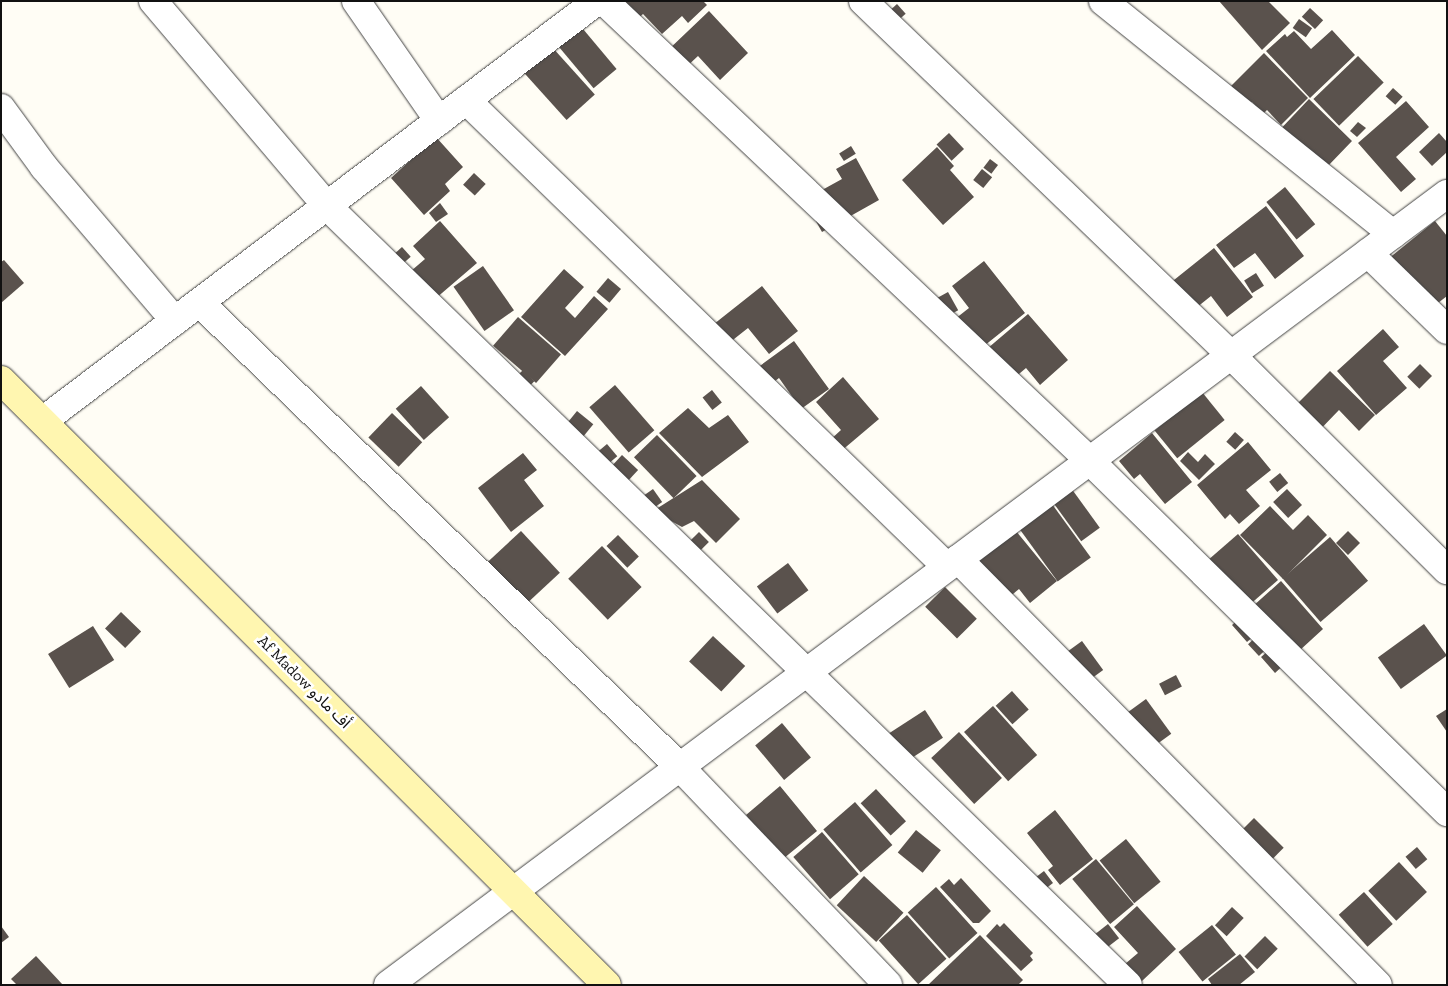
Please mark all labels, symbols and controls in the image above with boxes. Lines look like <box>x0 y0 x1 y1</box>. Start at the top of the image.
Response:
street label: Af Madow أف مادو <box>253 631 355 733</box>

